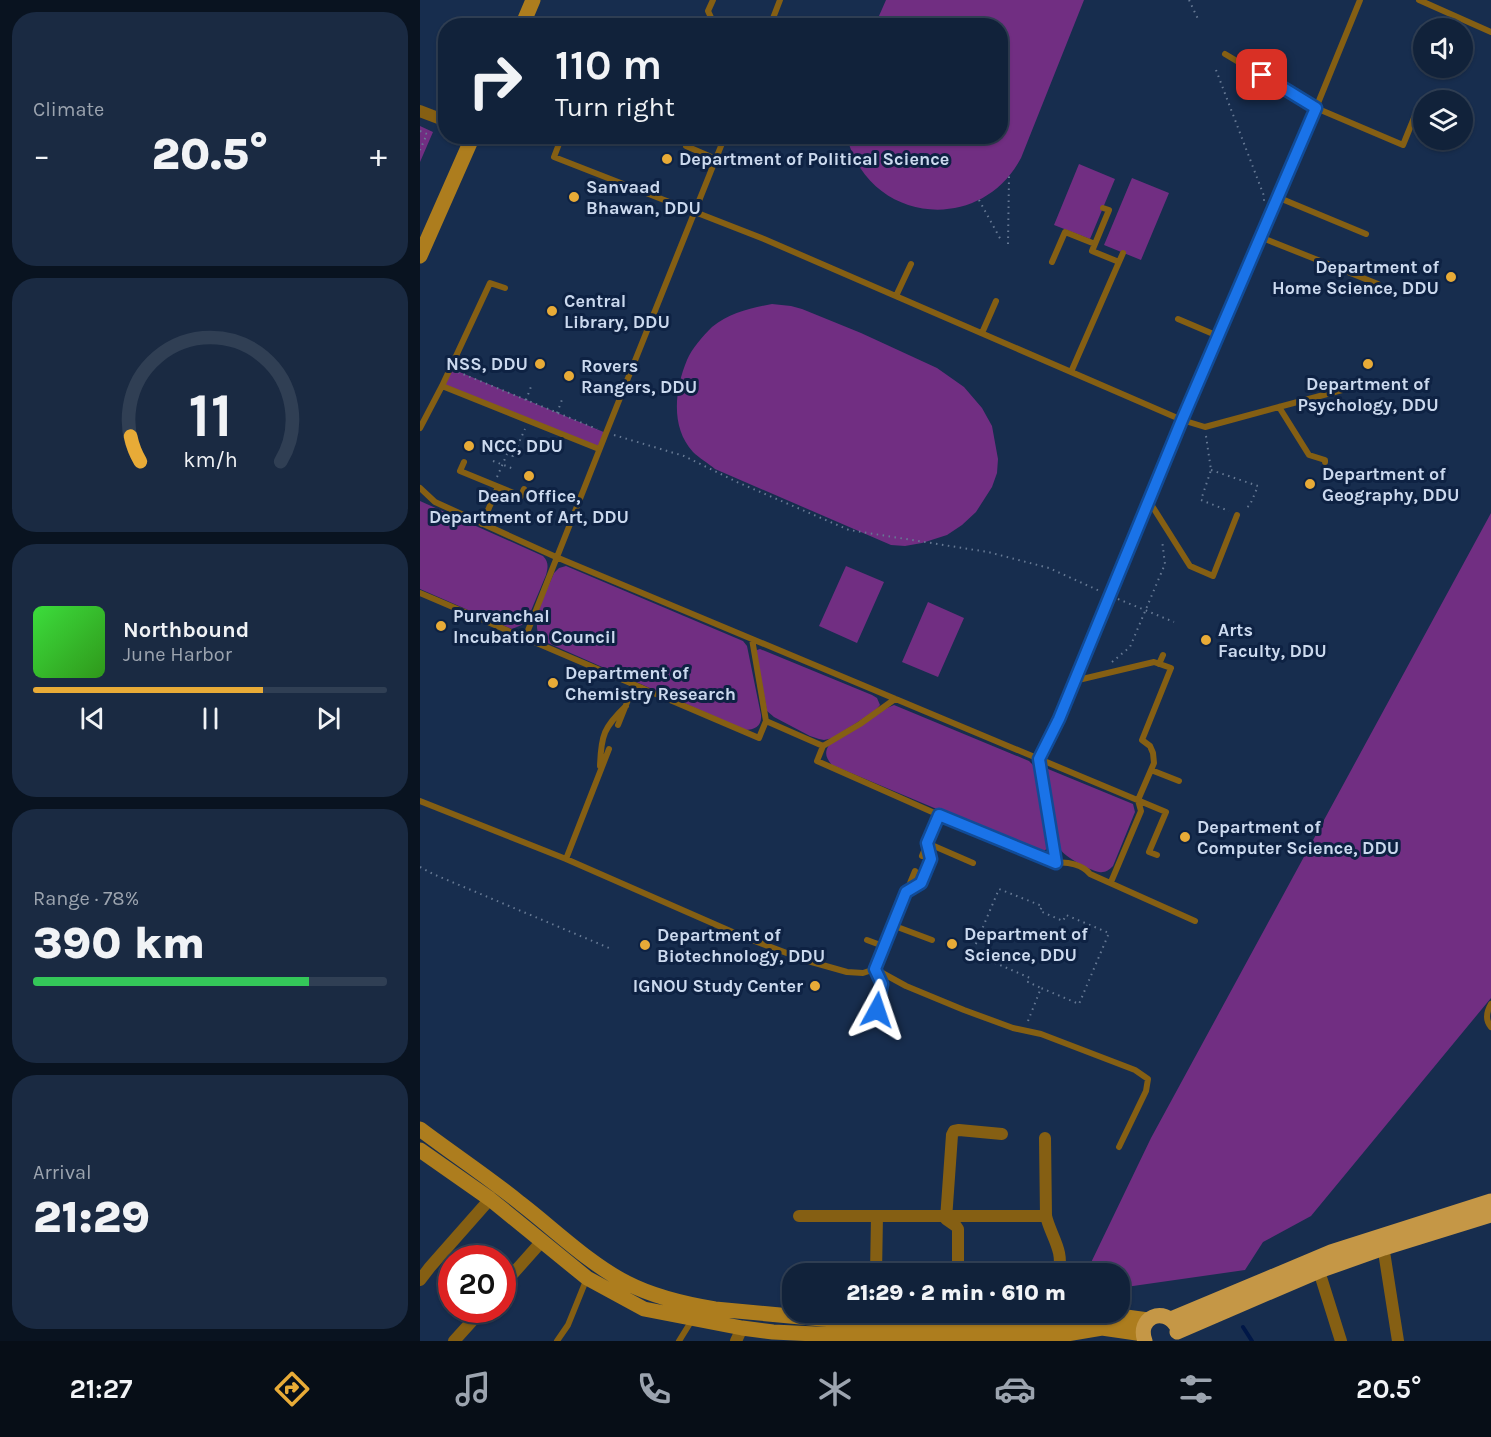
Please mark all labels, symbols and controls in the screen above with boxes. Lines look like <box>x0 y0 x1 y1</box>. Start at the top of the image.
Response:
map controls <box>1413 18 1473 150</box>
button: sound <box>1413 18 1473 78</box>
text: 110 m <box>555 40 662 90</box>
icon: right <box>456 42 534 120</box>
pin <box>1236 49 1287 100</box>
icon: arrive <box>1245 58 1278 91</box>
button: layers <box>1413 90 1473 150</box>
text: Turn right <box>555 91 675 123</box>
text: Climate <box>33 98 104 121</box>
text: 20.5° <box>152 128 268 180</box>
text: − <box>33 136 50 174</box>
text: + <box>370 136 387 174</box>
place label: Department of Political Science <box>679 148 949 170</box>
marker: Department of Political Science <box>660 152 674 166</box>
place label: Sanvaad Bhawan, DDU <box>586 176 701 219</box>
marker: Sanvaad Bhawan, DDU <box>567 190 581 204</box>
place label: Department of Home Science, DDU <box>1272 256 1439 299</box>
marker: Department of Home Science, DDU <box>1444 270 1458 284</box>
place label: Central Library, DDU <box>564 290 670 333</box>
marker: Central Library, DDU <box>545 304 559 318</box>
place label: NSS, DDU <box>446 353 528 375</box>
place label: Rovers Rangers, DDU <box>581 355 697 398</box>
marker: NSS, DDU <box>533 357 547 371</box>
marker: Department of Psychology, DDU <box>1361 357 1375 371</box>
marker: Rovers Rangers, DDU <box>562 369 576 383</box>
place label: Department of Psychology, DDU <box>1297 373 1439 416</box>
text: 11 <box>188 379 232 452</box>
place label: NCC, DDU <box>481 435 563 457</box>
marker: NCC, DDU <box>462 439 476 453</box>
text: km/h <box>183 447 237 472</box>
place label: Department of Geography, DDU <box>1322 463 1460 506</box>
marker: Dean Office, Department of Art, DDU <box>522 469 536 483</box>
marker: Department of Geography, DDU <box>1303 477 1317 491</box>
place label: Dean Office, Department of Art, DDU <box>429 485 629 528</box>
place label: Purvanchal Incubation Council <box>453 605 616 648</box>
text: Northbound <box>123 617 249 643</box>
marker: Purvanchal Incubation Council <box>434 619 448 633</box>
place label: Arts Faculty, DDU <box>1218 619 1327 662</box>
marker: Arts Faculty, DDU <box>1199 633 1213 647</box>
text: June Harbor <box>123 643 232 666</box>
place label: Department of Chemistry Research <box>565 662 736 705</box>
marker: Department of Chemistry Research <box>546 676 560 690</box>
icon: previous <box>76 702 109 735</box>
icon: pause <box>194 702 227 735</box>
icon: next <box>312 702 345 735</box>
place label: Department of Computer Science, DDU <box>1197 816 1399 859</box>
marker: Department of Computer Science, DDU <box>1178 830 1192 844</box>
text: Range · 78% <box>33 887 139 910</box>
text: 390 km <box>33 917 205 969</box>
place label: Department of Science, DDU <box>964 923 1088 966</box>
place label: Department of Biotechnology, DDU <box>657 924 825 967</box>
marker: Department of Science, DDU <box>945 937 959 951</box>
marker: Department of Biotechnology, DDU <box>638 938 652 952</box>
place label: IGNOU Study Center <box>633 975 803 997</box>
position arrow <box>845 978 909 1042</box>
marker: IGNOU Study Center <box>808 979 822 993</box>
text: Arrival <box>33 1161 92 1184</box>
text: 21:29 <box>33 1191 150 1243</box>
speed limit sign: 20 <box>438 1245 516 1323</box>
text: 21:29 · 2 min · 610 m <box>846 1280 1066 1306</box>
icon: directions <box>271 1368 313 1410</box>
icon: music <box>452 1368 494 1410</box>
icon: phone <box>633 1368 675 1410</box>
icon: climate <box>814 1368 856 1410</box>
icon: car <box>994 1368 1036 1410</box>
icon: filters <box>1175 1368 1217 1410</box>
text: 21:27 <box>69 1373 132 1405</box>
text: 20.5° <box>1356 1373 1422 1405</box>

